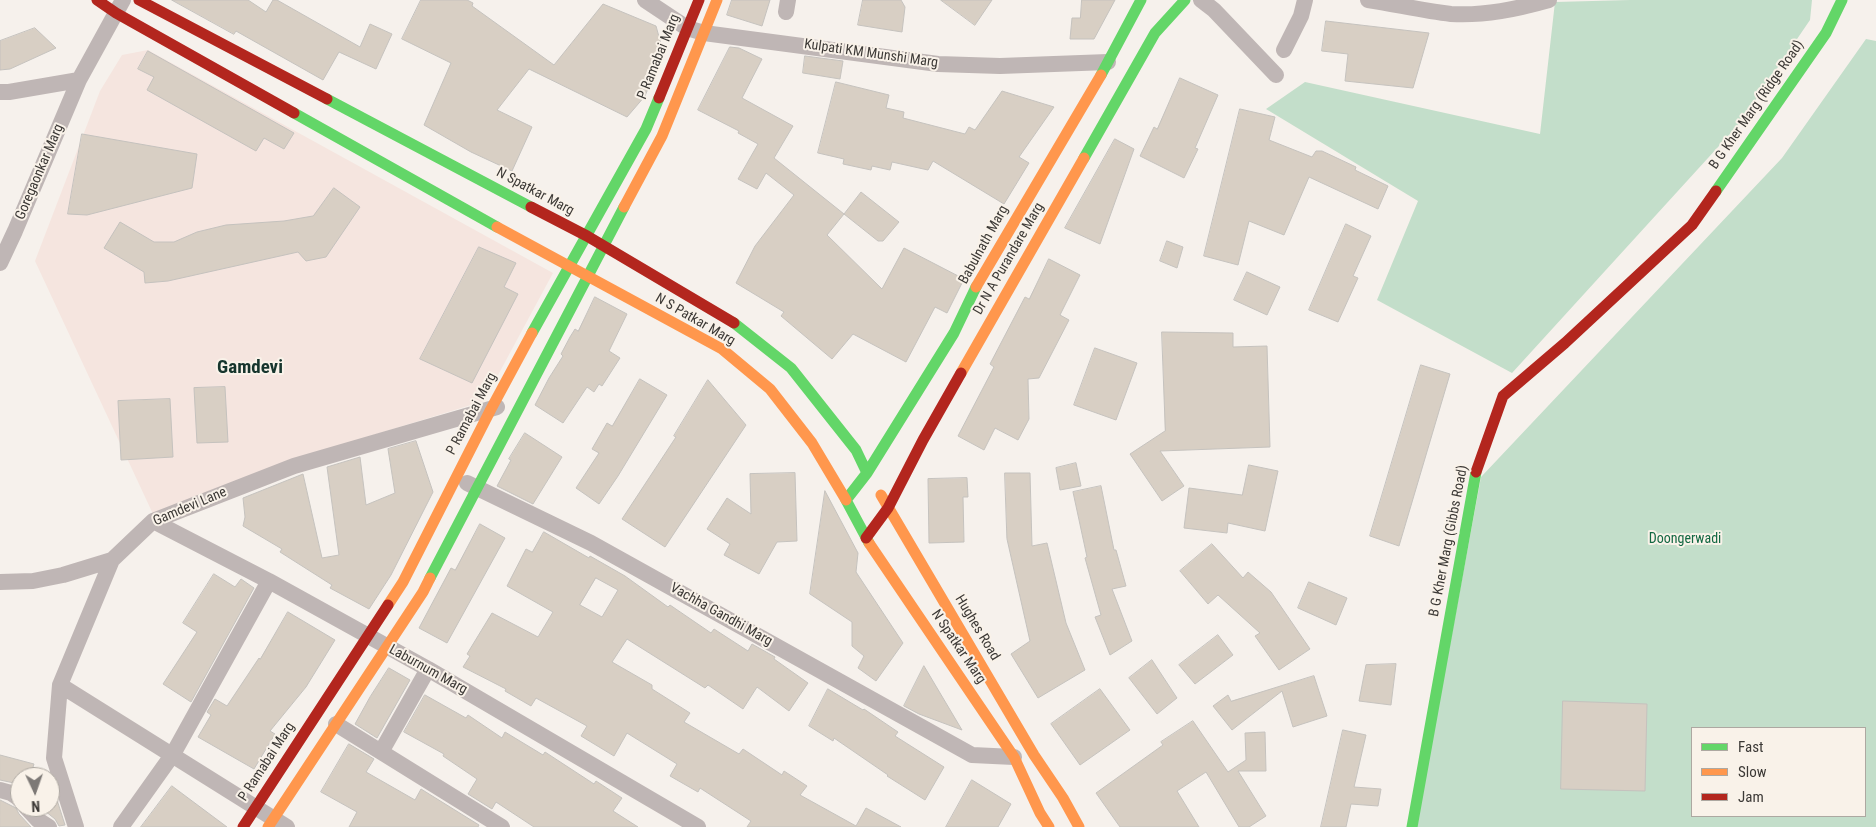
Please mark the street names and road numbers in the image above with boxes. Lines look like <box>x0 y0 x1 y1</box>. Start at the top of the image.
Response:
street label: P Ramabai Marg <box>634 12 684 102</box>
street label: Kulpati KM Munshi Marg <box>803 36 939 72</box>
street label: B G Kher Marg (Ridge Road) <box>1706 37 1808 173</box>
street label: Goregaonkar Marg <box>12 122 68 222</box>
street label: N Spatkar Marg <box>493 164 577 220</box>
street label: Dr N A Purandare Marg <box>970 200 1048 318</box>
street label: Babulnath Marg <box>956 203 1012 287</box>
street label: N S Patkar Marg <box>652 290 738 350</box>
street label: P Ramabai Marg <box>443 370 501 458</box>
street label: B G Kher Marg (Gibbs Road) <box>1426 464 1472 618</box>
street label: Gamdevi Lane <box>151 484 229 530</box>
street label: Vachha Gandhi Marg <box>667 580 775 650</box>
street label: Hughes Road <box>951 592 1003 664</box>
street label: N Spatkar Marg <box>927 607 989 687</box>
street label: Laburnum Marg <box>386 642 470 698</box>
street label: P Ramabai Marg <box>235 719 299 805</box>

